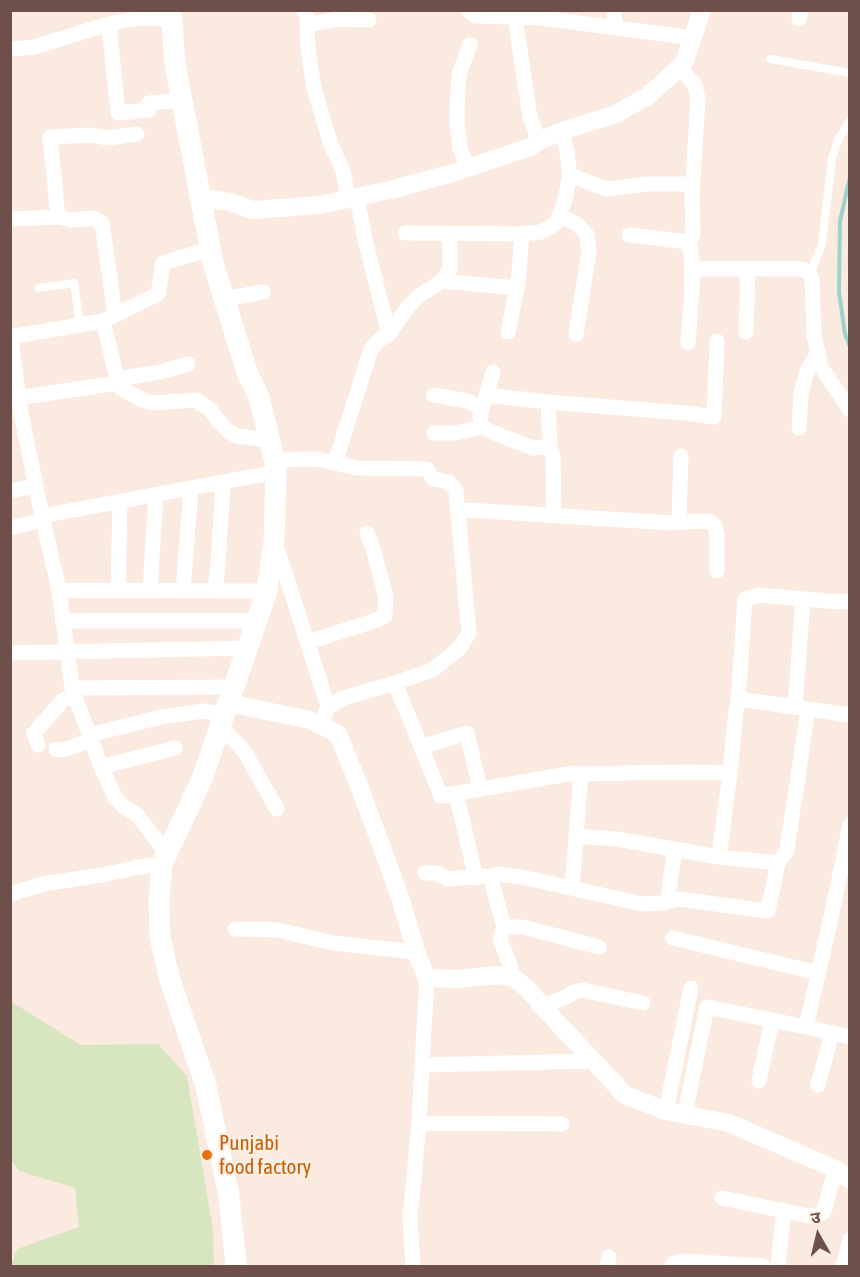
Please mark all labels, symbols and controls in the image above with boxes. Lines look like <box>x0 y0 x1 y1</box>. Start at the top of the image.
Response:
place label: Punjabi food factory <box>219 1130 311 1180</box>
marker: Punjabi food factory <box>200 1148 214 1162</box>
north arrow <box>788 1205 848 1265</box>
text: उ <box>810 1208 821 1227</box>

